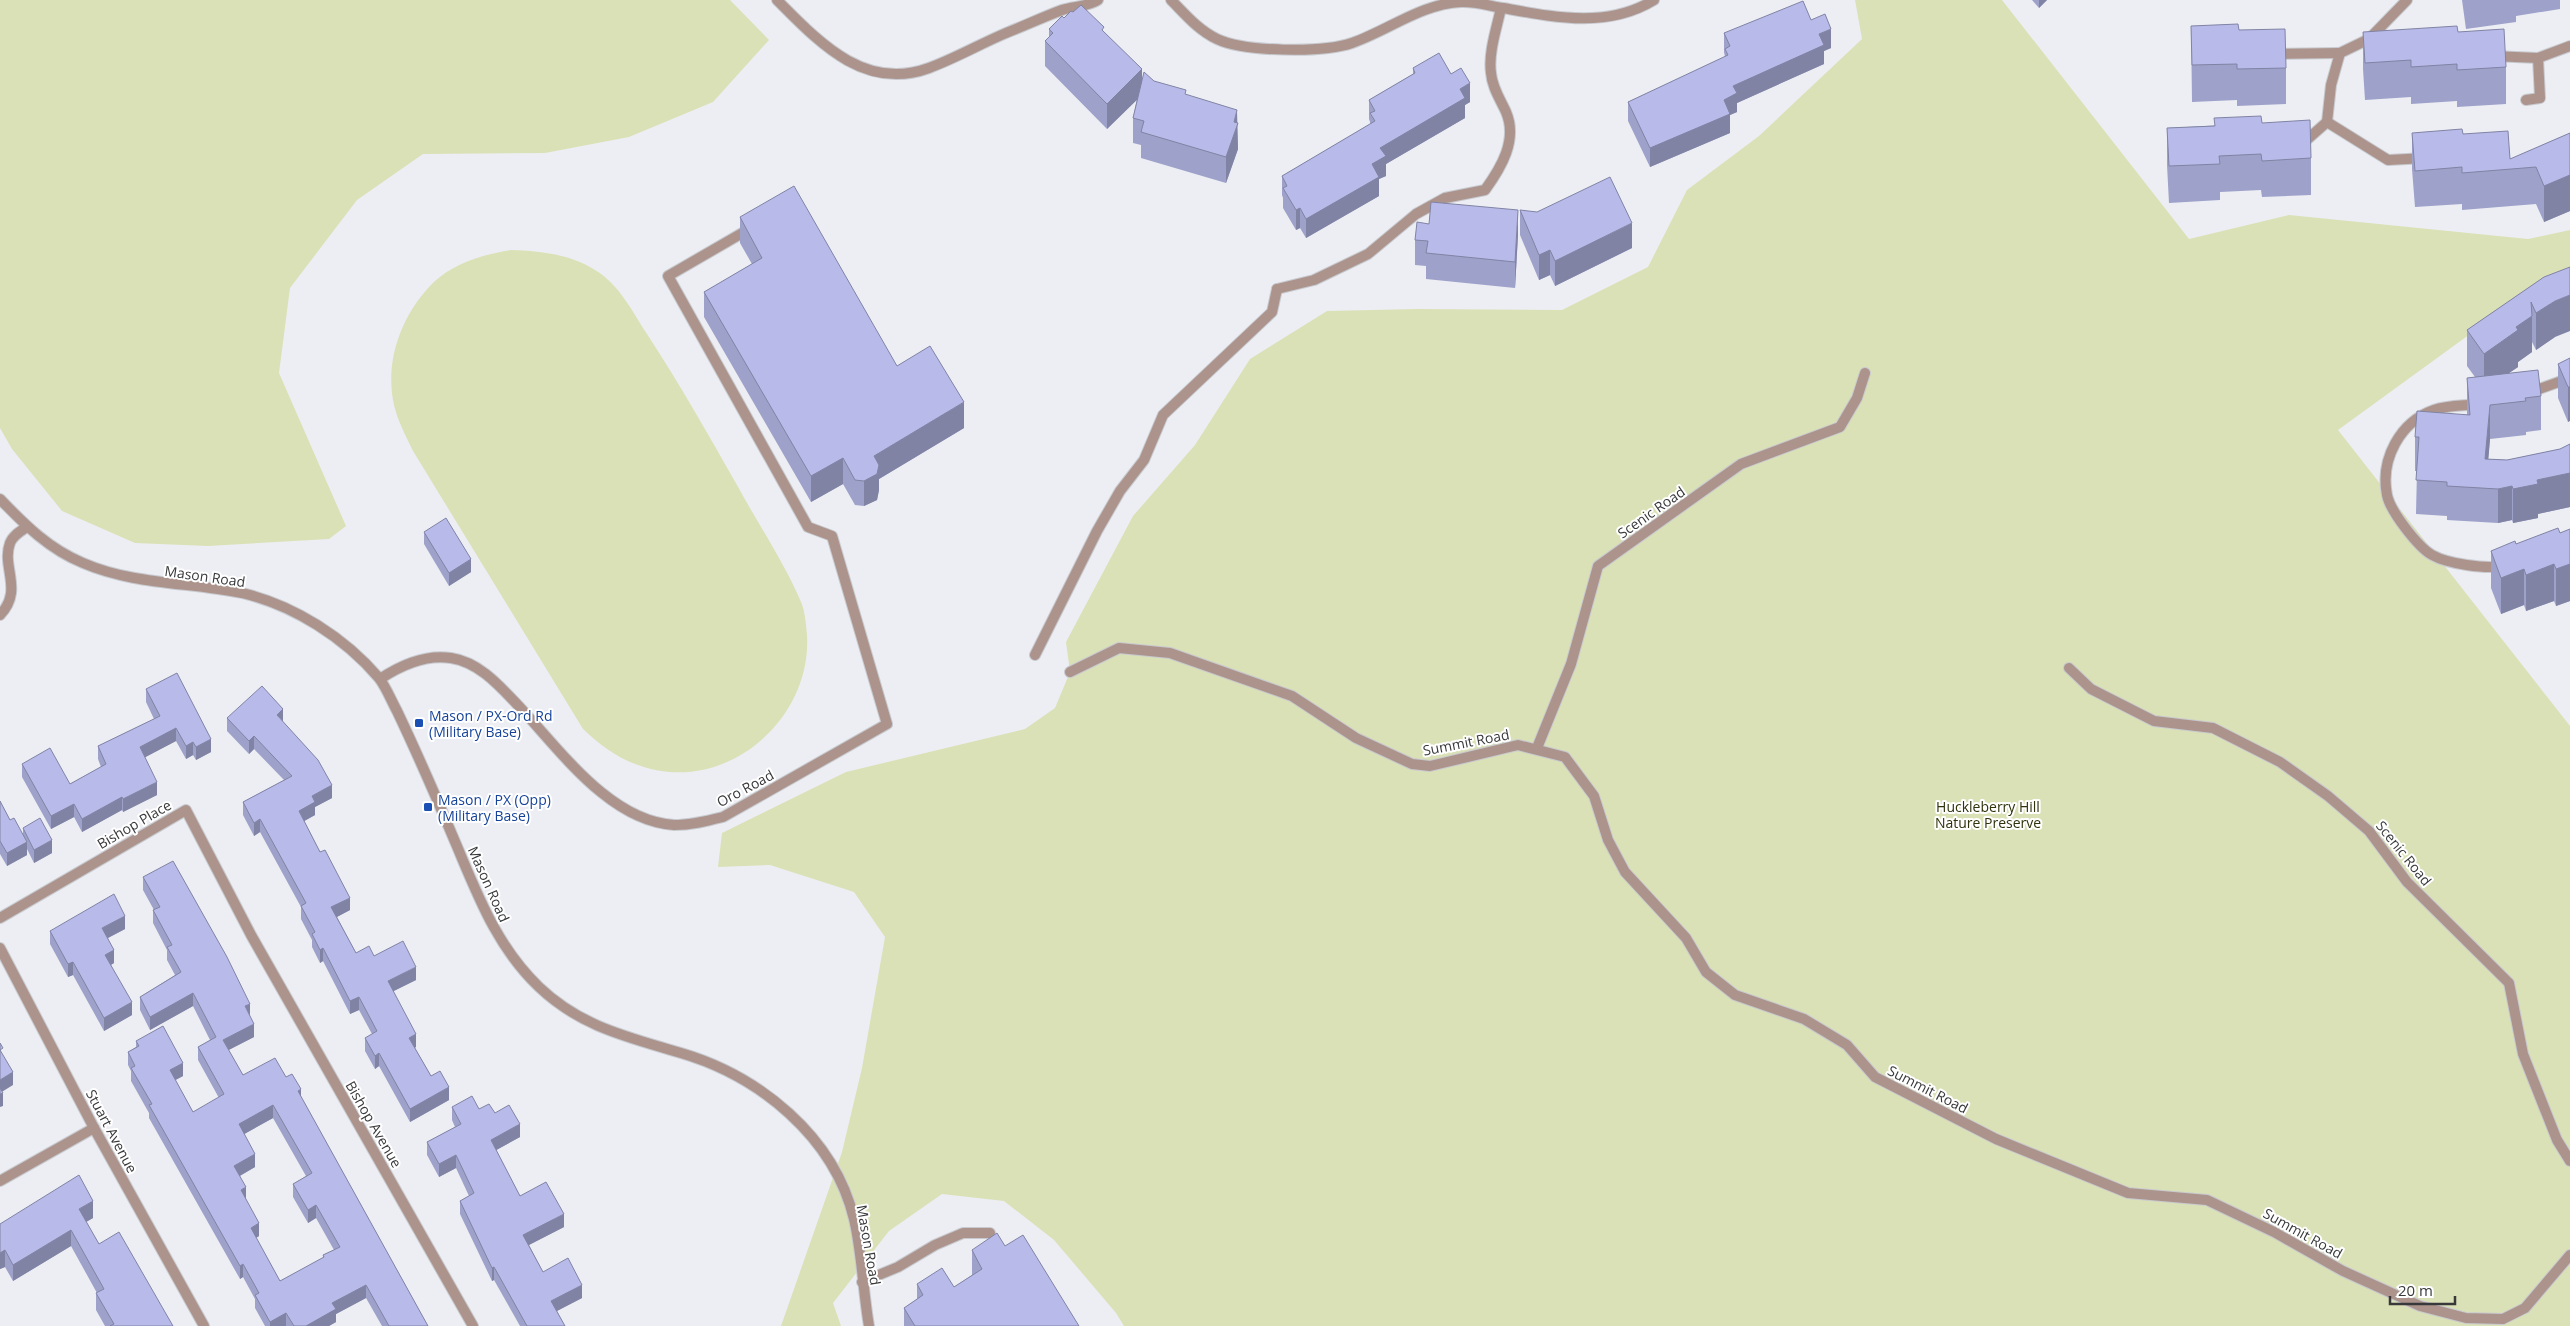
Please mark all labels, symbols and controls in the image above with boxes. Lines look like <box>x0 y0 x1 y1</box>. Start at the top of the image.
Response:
street label: Scenic Road <box>1614 482 1688 542</box>
street label: Mason Road <box>164 561 246 591</box>
place label: Mason / PX-Ord Rd (Military Base) <box>429 706 553 741</box>
marker: Mason / PX-Ord Rd (Military Base) <box>413 717 425 729</box>
street label: Summit Road <box>1421 724 1511 760</box>
street label: Oro Road <box>713 765 777 811</box>
place label: Mason / PX (Opp) (Military Base) <box>438 790 551 825</box>
street label: Bishop Place <box>93 795 175 853</box>
park label: Huckleberry Hill Nature Preserve <box>1935 797 2041 832</box>
marker: Mason / PX (Opp) (Military Base) <box>422 801 434 813</box>
street label: Scenic Road <box>2372 817 2436 889</box>
street label: Mason Road <box>464 843 514 925</box>
street label: Summit Road <box>1885 1061 1971 1117</box>
street label: Bishop Avenue <box>341 1077 407 1171</box>
street label: Stuart Avenue <box>82 1086 142 1176</box>
street label: Mason Road <box>853 1203 885 1287</box>
street label: Summit Road <box>2260 1203 2346 1263</box>
scale bar <box>2390 1274 2455 1306</box>
text: 20 m <box>2398 1280 2433 1300</box>

